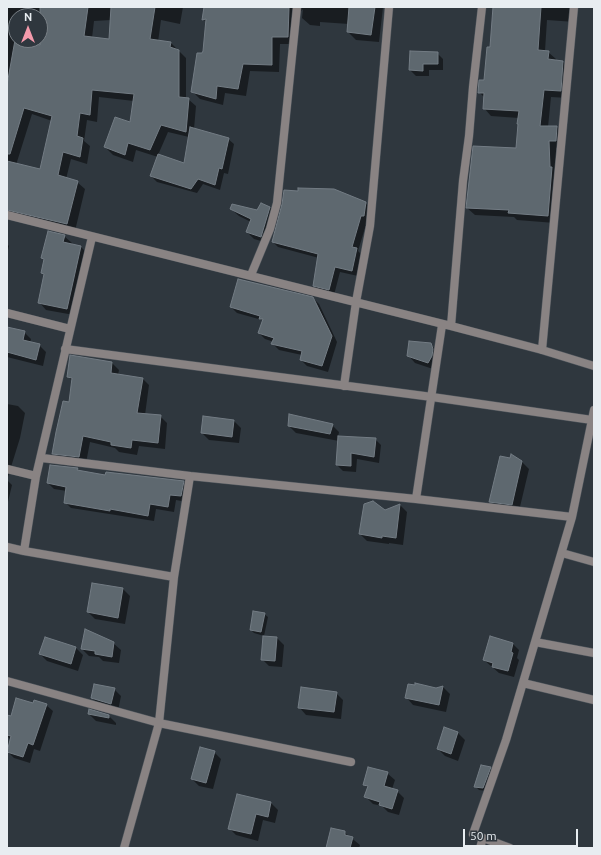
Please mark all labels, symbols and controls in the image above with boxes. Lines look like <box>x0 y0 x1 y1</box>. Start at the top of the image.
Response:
north arrow <box>8 8 48 48</box>
text: N <box>24 11 32 23</box>
scale bar <box>465 821 580 847</box>
text: 50 m <box>470 829 497 842</box>

